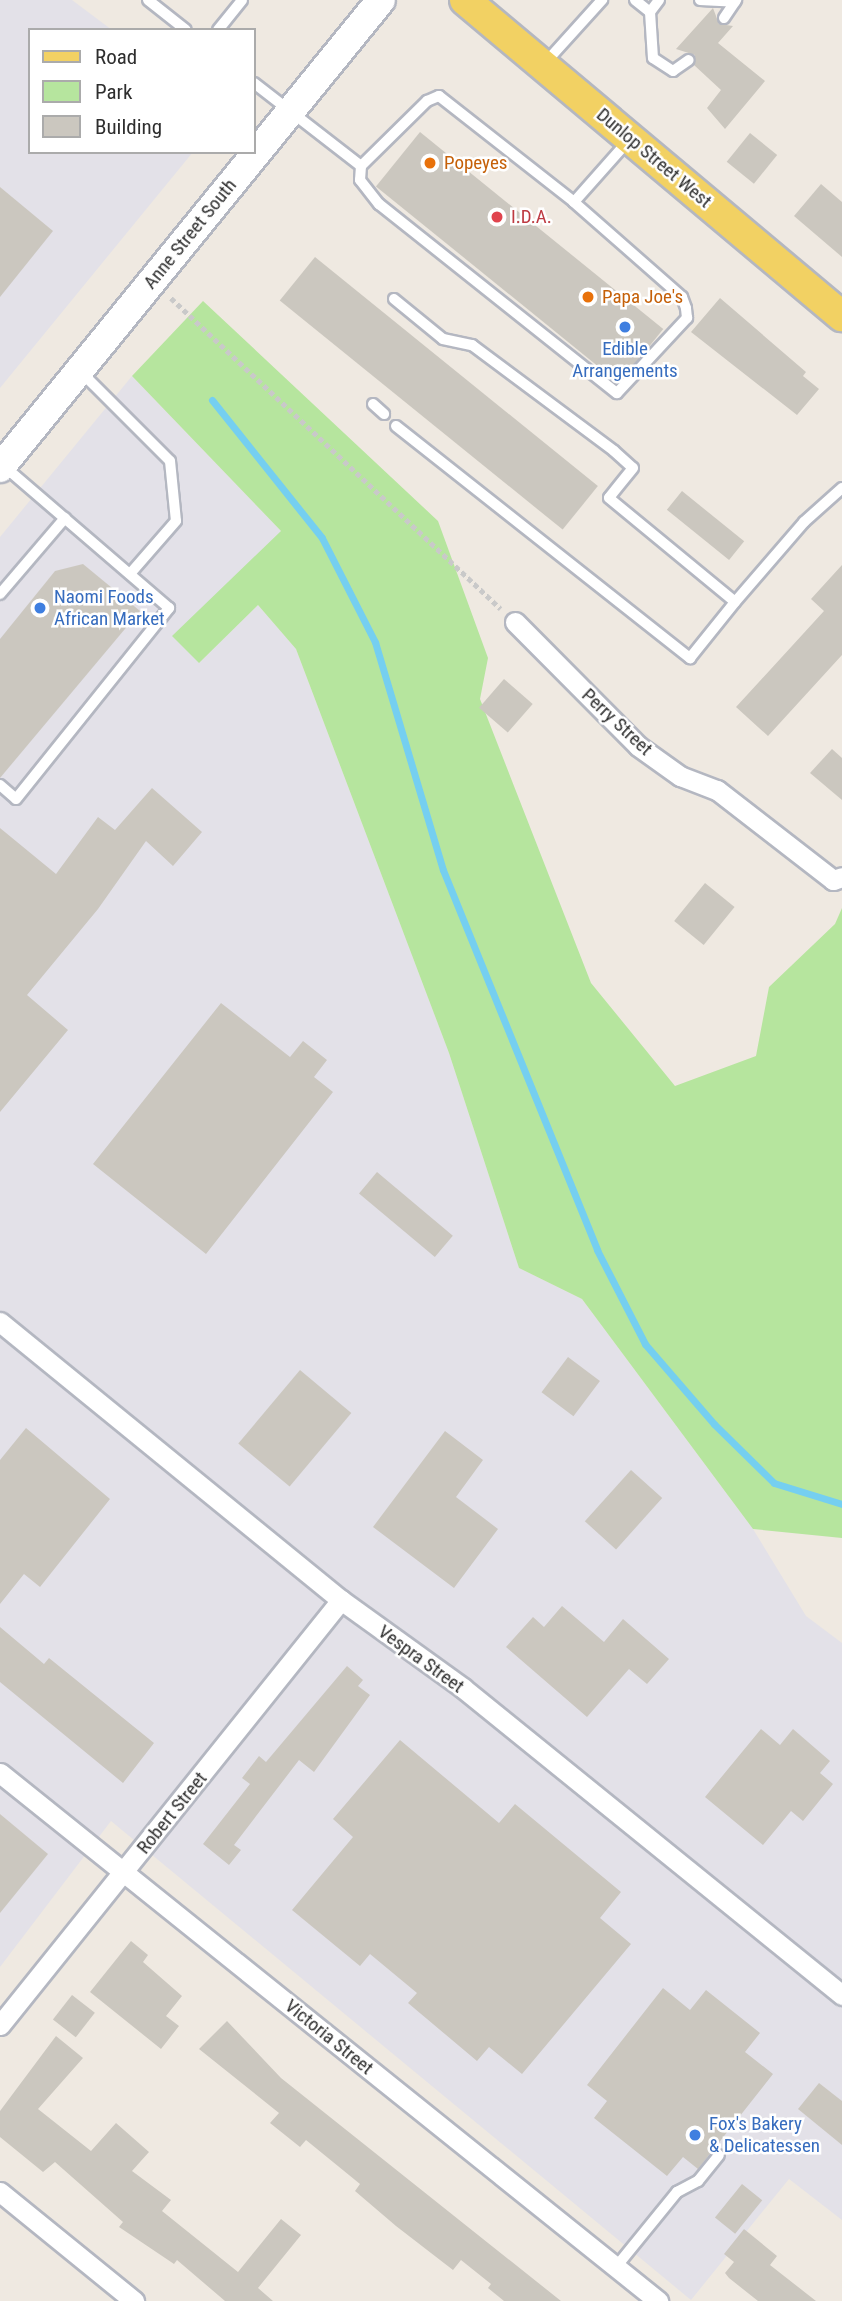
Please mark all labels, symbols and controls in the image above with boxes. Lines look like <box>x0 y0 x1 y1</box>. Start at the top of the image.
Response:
legend <box>28 28 256 154</box>
text: Road <box>95 45 137 69</box>
text: Park <box>95 80 132 104</box>
street label: Dunlop Street West <box>592 103 716 213</box>
text: Building <box>95 115 162 139</box>
place label: Popeyes <box>444 152 507 174</box>
marker: Popeyes <box>422 155 438 171</box>
street label: Anne Street South <box>139 174 241 294</box>
place label: I.D.A. <box>511 206 552 228</box>
marker: I.D.A. <box>489 209 505 225</box>
place label: Papa Joe's <box>602 286 683 308</box>
marker: Papa Joe's <box>580 289 596 305</box>
marker: Edible Arrangements <box>617 319 633 335</box>
place label: Edible Arrangements <box>572 338 678 382</box>
place label: Naomi Foods African Market <box>54 586 165 630</box>
marker: Naomi Foods African Market <box>32 600 48 616</box>
street label: Perry Street <box>577 684 657 760</box>
street label: Vespra Street <box>374 1620 468 1698</box>
street label: Robert Street <box>132 1767 212 1859</box>
street label: Victoria Street <box>280 1995 378 2079</box>
place label: Fox's Bakery & Delicatessen <box>709 2113 820 2157</box>
marker: Fox's Bakery & Delicatessen <box>687 2127 703 2143</box>

